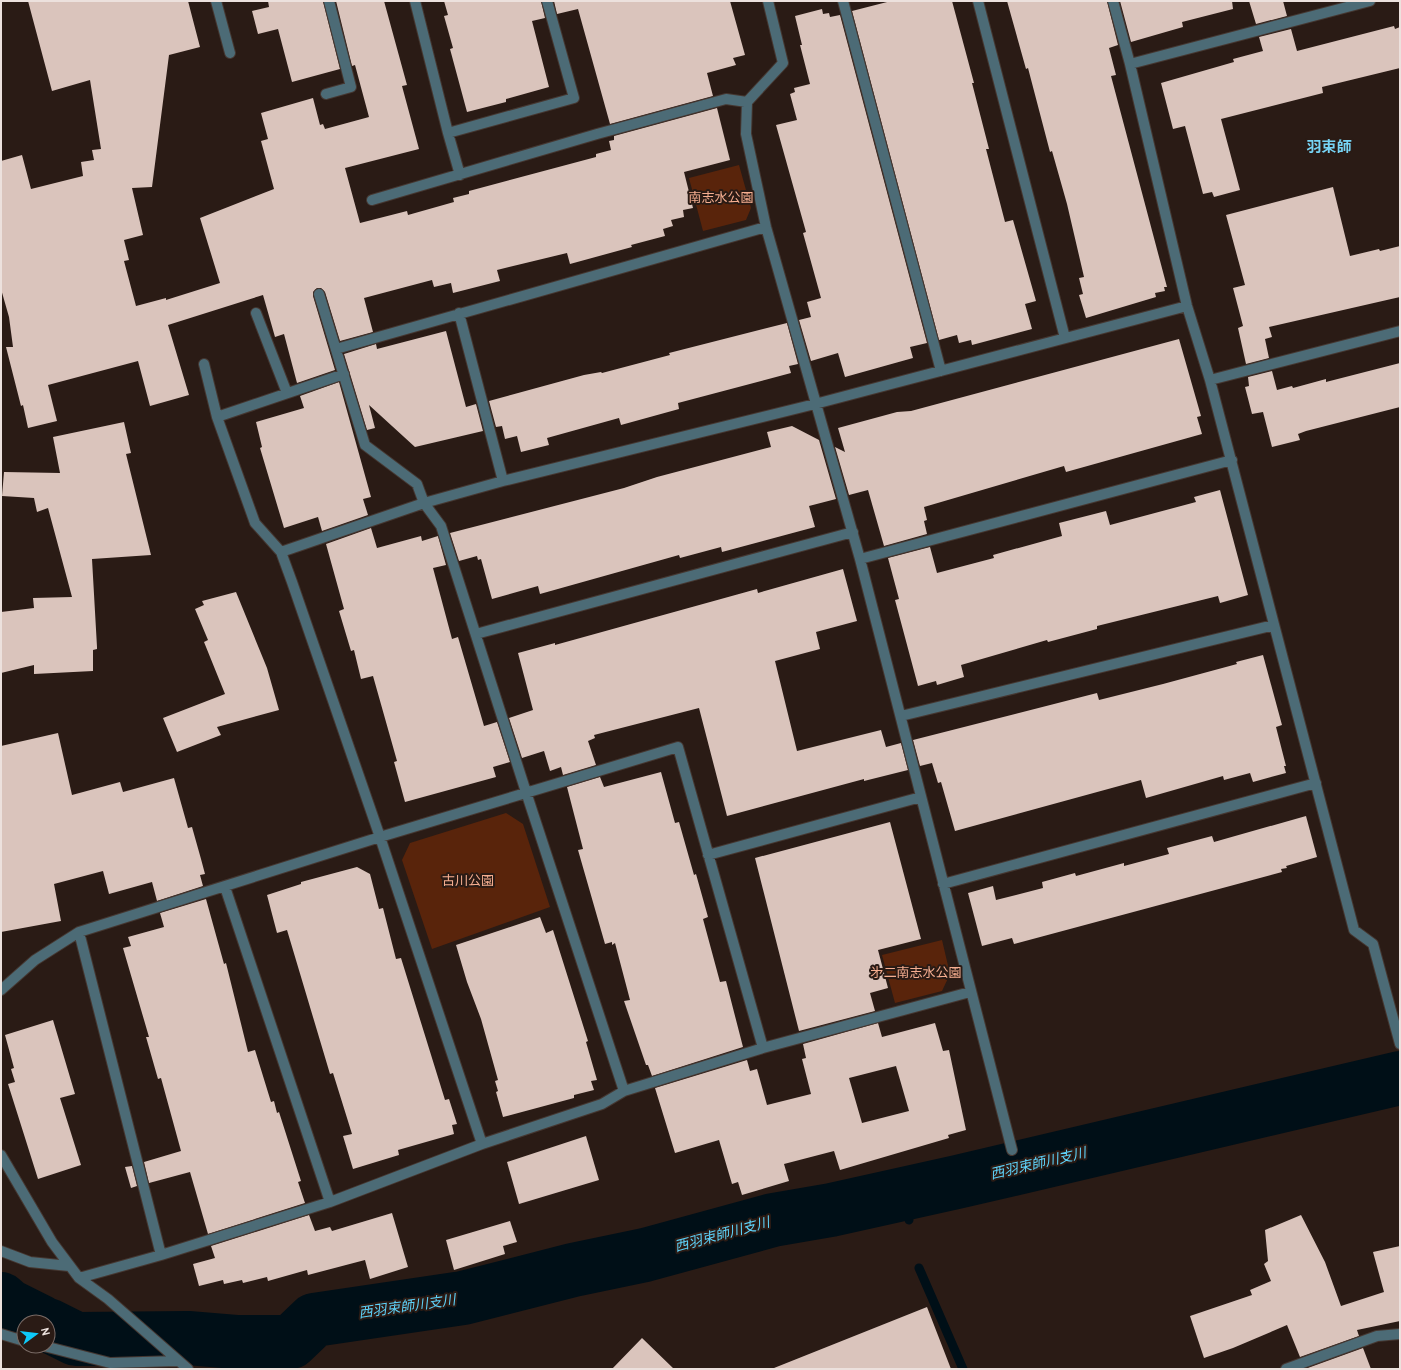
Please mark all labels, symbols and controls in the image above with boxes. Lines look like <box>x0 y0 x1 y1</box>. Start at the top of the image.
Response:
district label: 羽束師 <box>1306 139 1352 158</box>
park label: 南志水公園 <box>688 191 754 207</box>
park label: 古川公園 <box>442 874 494 890</box>
park label: 㐧二南志水公園 <box>870 965 962 982</box>
water label: 西羽束師川支川 <box>989 1145 1090 1184</box>
water label: 西羽束師川支川 <box>673 1214 774 1256</box>
water label: 西羽束師川支川 <box>358 1292 459 1323</box>
north arrow <box>16 1314 56 1354</box>
text: N <box>37 1326 52 1337</box>

